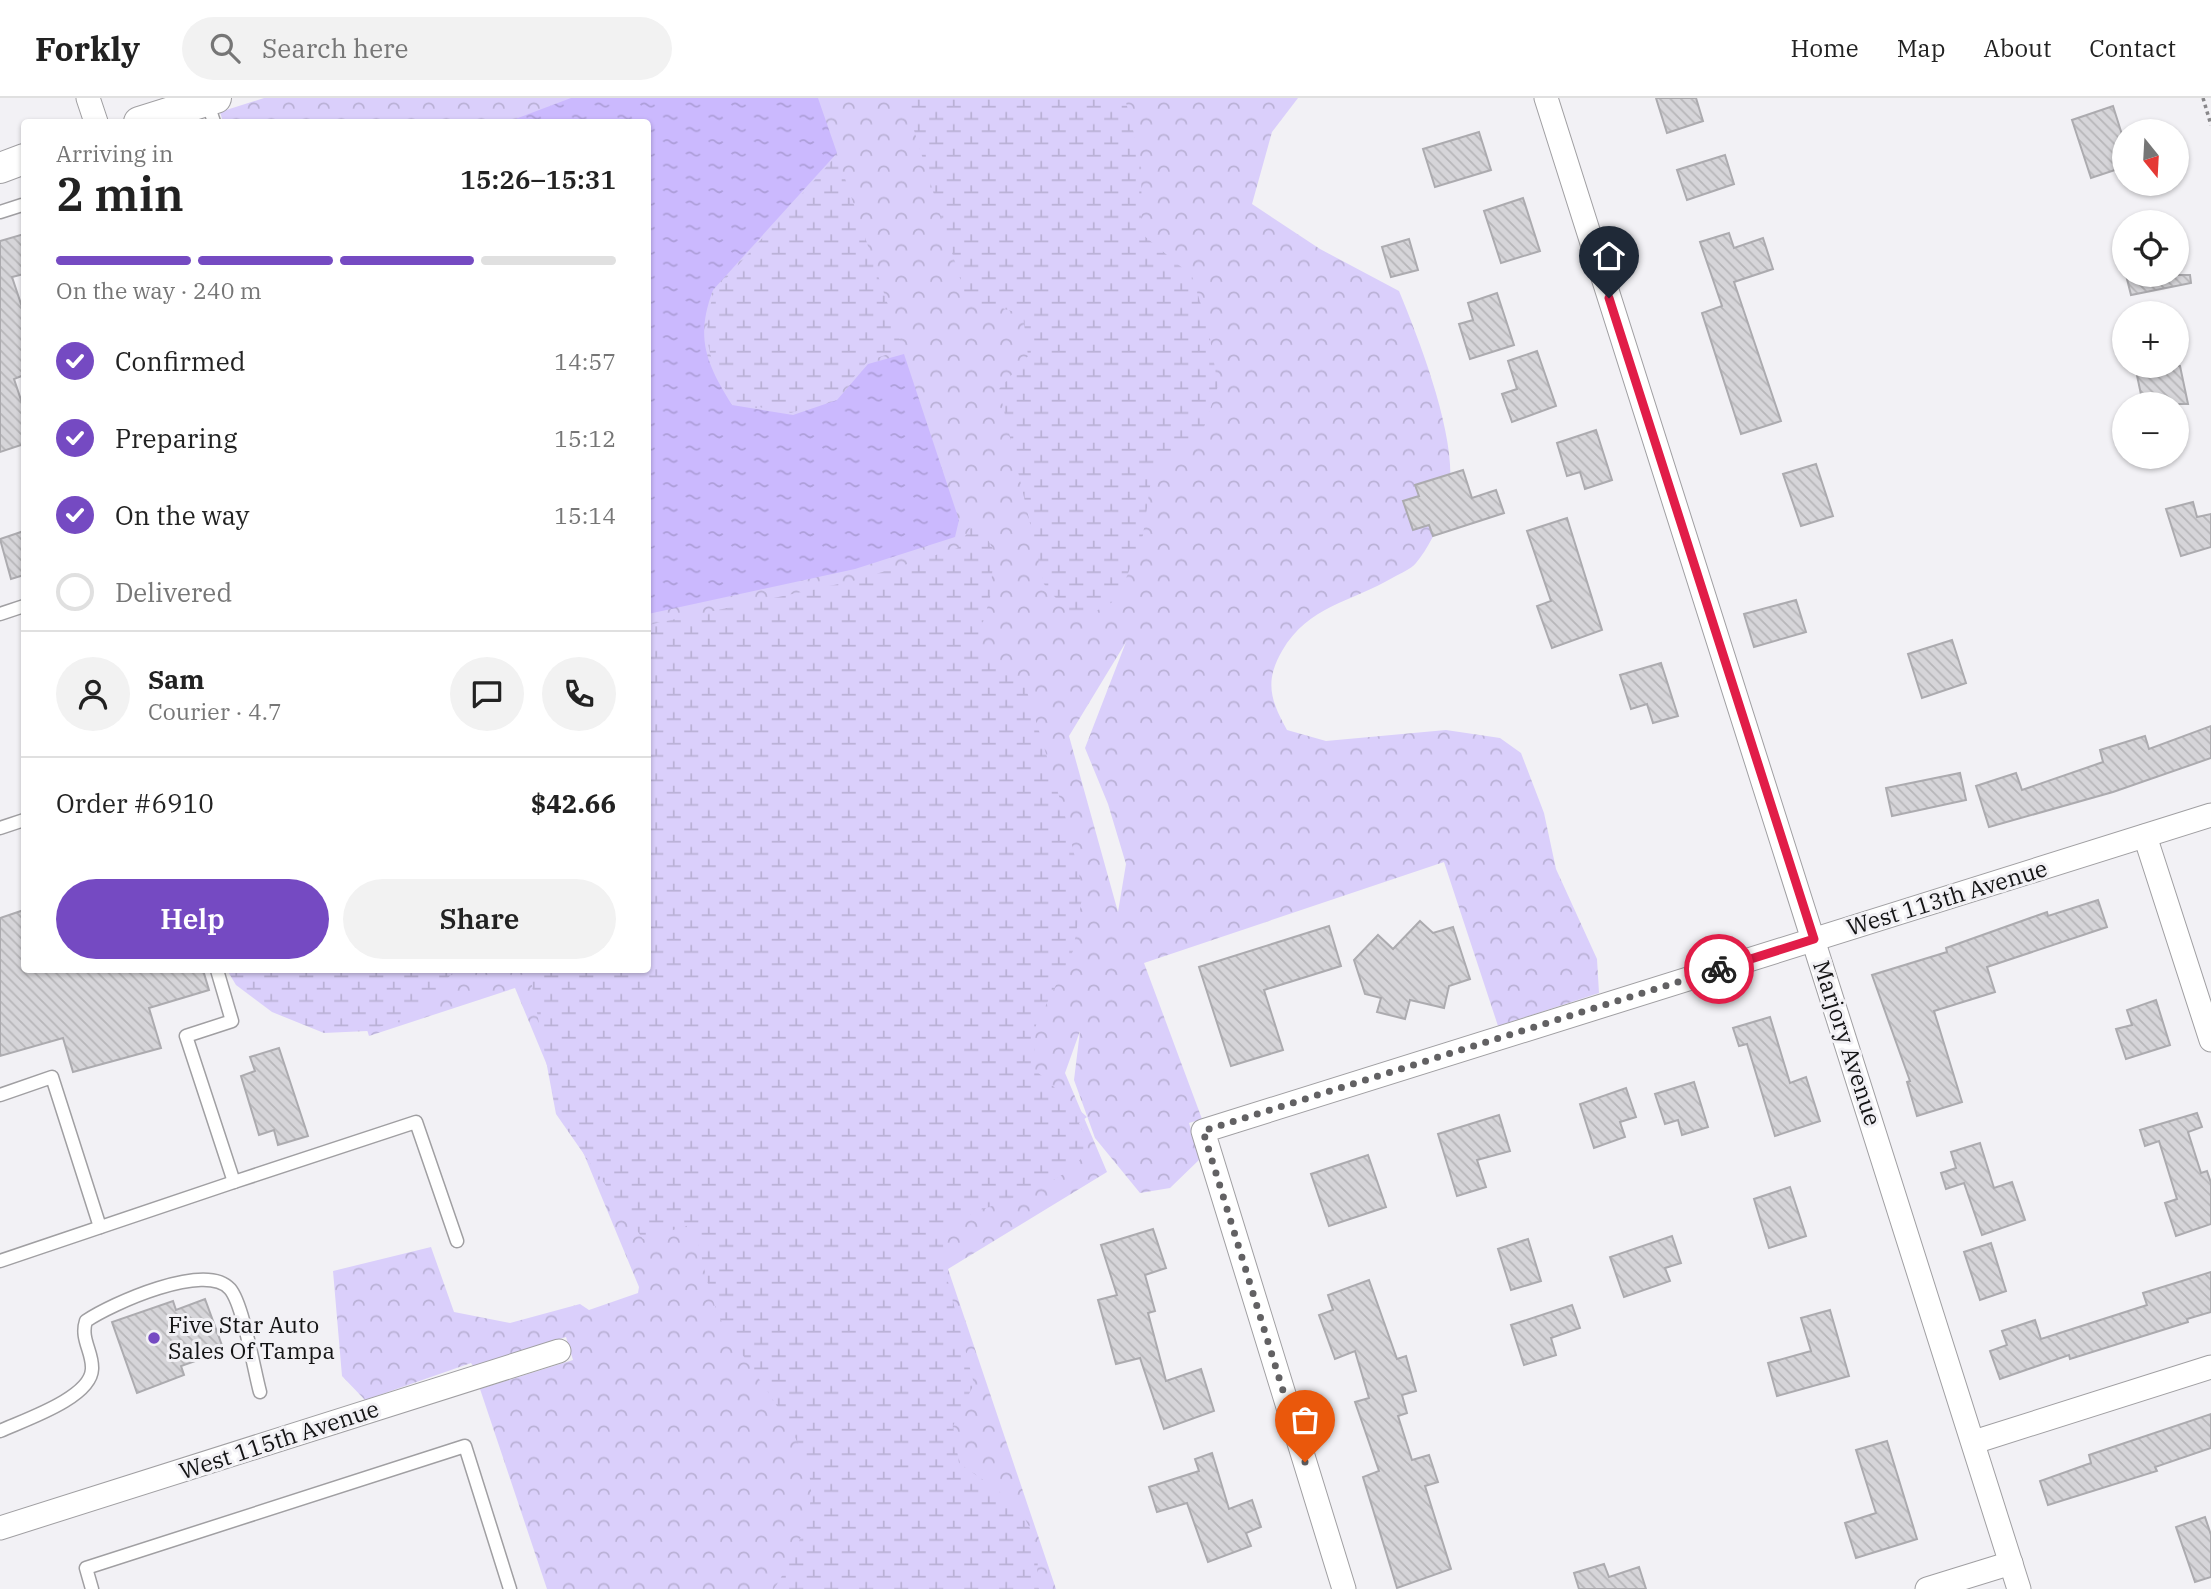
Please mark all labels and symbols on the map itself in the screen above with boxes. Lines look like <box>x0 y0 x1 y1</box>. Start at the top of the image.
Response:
north arrow <box>2112 119 2189 196</box>
pin <box>1579 226 1639 298</box>
street label: West 113th Avenue <box>1843 852 2051 942</box>
courier <box>1684 934 1754 1004</box>
street label: Marjory Avenue <box>1807 956 1889 1129</box>
place label: Five Star Auto Sales Of Tampa <box>168 1309 335 1365</box>
marker: Five Star Auto Sales Of Tampa <box>146 1330 162 1346</box>
pin <box>1275 1390 1335 1462</box>
street label: West 115th Avenue <box>175 1393 382 1485</box>

